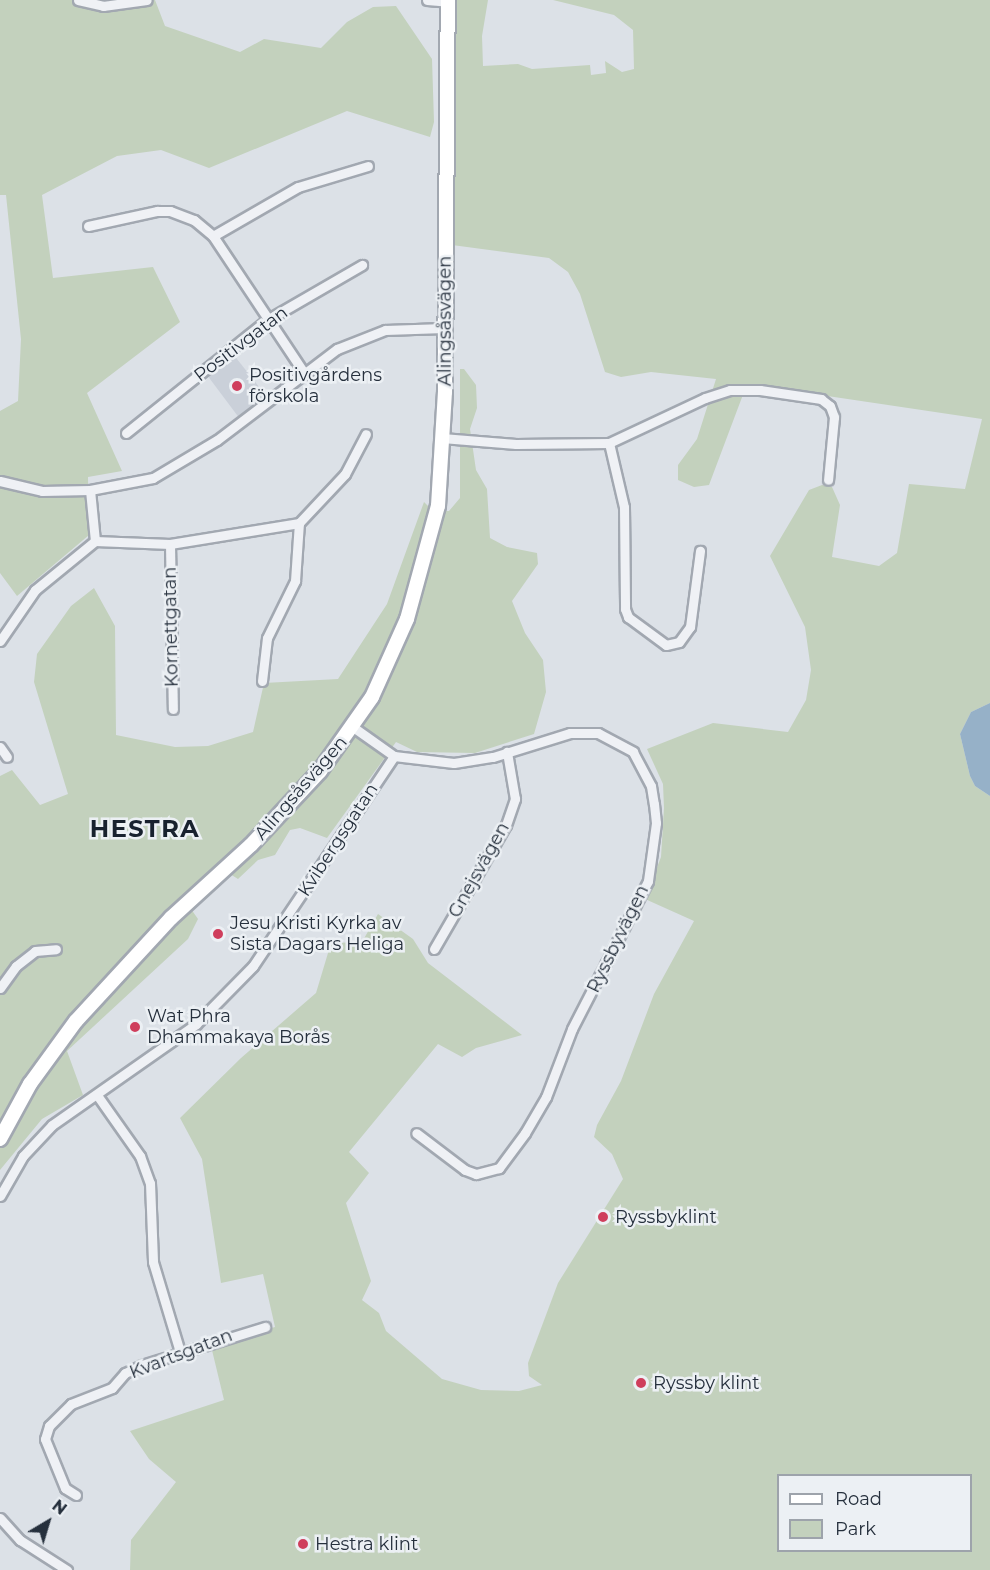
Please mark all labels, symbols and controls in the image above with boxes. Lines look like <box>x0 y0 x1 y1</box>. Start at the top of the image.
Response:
street label: Alingsåsvägen <box>434 256 456 386</box>
street label: Positivgatan <box>190 302 292 386</box>
place label: Positivgårdens förskola <box>249 365 382 407</box>
marker: Positivgårdens förskola <box>230 379 244 393</box>
street label: Kornettgatan <box>159 567 183 687</box>
street label: Alingsåsvägen <box>250 732 352 844</box>
street label: Kvibergsgatan <box>293 779 383 901</box>
district label: HESTRA <box>90 815 200 843</box>
street label: Gnejsvägen <box>444 819 514 921</box>
street label: Ryssbyvägen <box>583 882 653 996</box>
place label: Jesu Kristi Kyrka av Sista Dagars Heliga <box>230 913 404 956</box>
marker: Jesu Kristi Kyrka av Sista Dagars Heliga <box>211 927 225 941</box>
place label: Wat Phra Dhammakaya Borås <box>147 1006 330 1048</box>
marker: Wat Phra Dhammakaya Borås <box>128 1020 142 1034</box>
place label: Ryssbyklint <box>615 1206 717 1228</box>
marker: Ryssbyklint <box>596 1210 610 1224</box>
street label: Kvartsgatan <box>127 1324 235 1384</box>
place label: Ryssby klint <box>653 1372 760 1394</box>
marker: Ryssby klint <box>634 1376 648 1390</box>
legend <box>777 1474 972 1552</box>
text: Road <box>835 1488 882 1510</box>
north arrow <box>18 1492 78 1552</box>
text: N <box>48 1496 70 1519</box>
text: Park <box>835 1518 876 1540</box>
place label: Hestra klint <box>315 1533 418 1555</box>
marker: Hestra klint <box>296 1537 310 1551</box>

